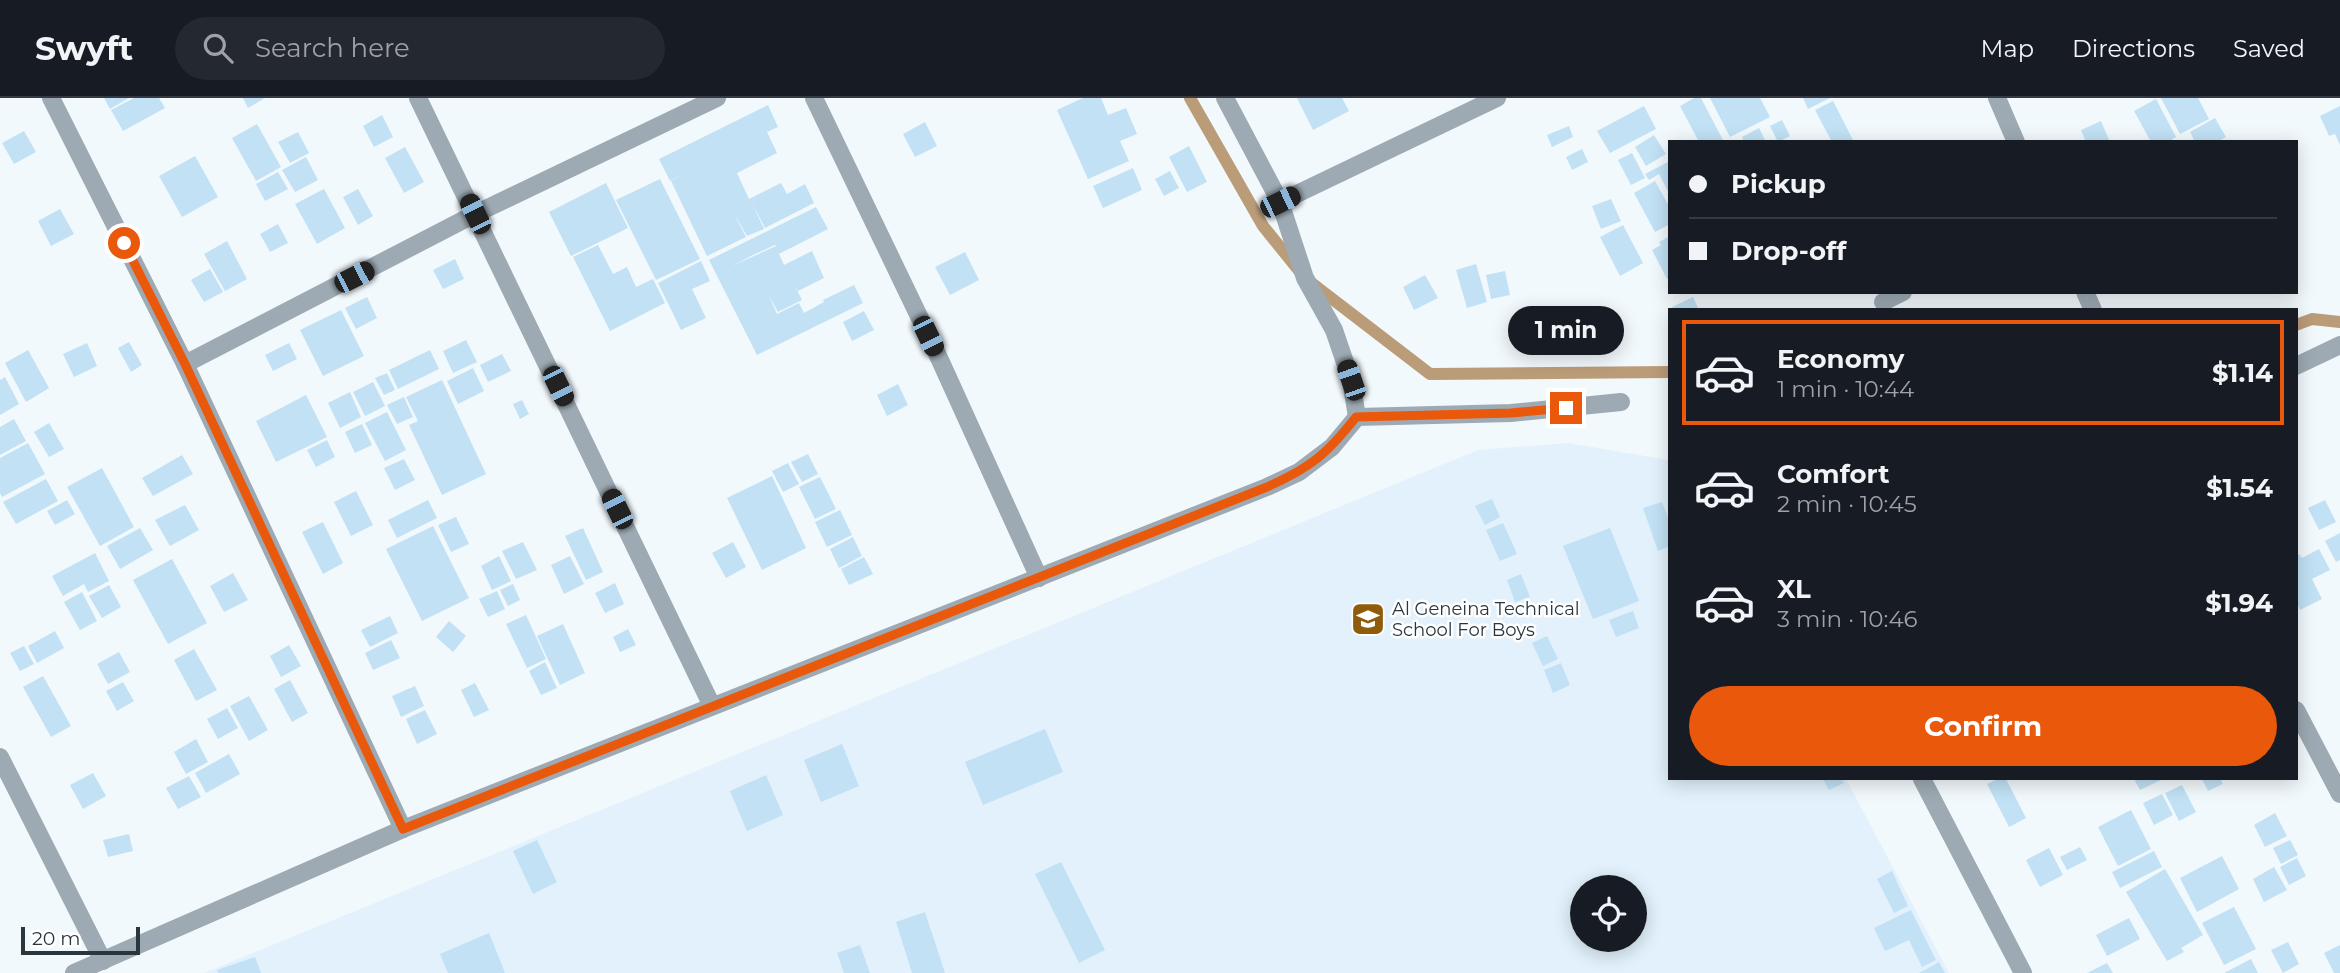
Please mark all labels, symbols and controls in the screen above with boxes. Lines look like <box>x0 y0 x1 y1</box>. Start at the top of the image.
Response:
search box <box>175 17 665 80</box>
text: Swyft <box>35 28 133 68</box>
icon: search <box>199 29 237 67</box>
text: Search here <box>255 32 410 64</box>
text: Map <box>1981 34 2034 63</box>
text: Directions <box>2072 34 2195 63</box>
text: Saved <box>2233 34 2305 63</box>
text: Pickup <box>1731 168 1826 200</box>
car <box>1257 183 1304 221</box>
car <box>457 191 494 237</box>
route start <box>108 227 140 259</box>
text: Drop-off <box>1731 235 1846 267</box>
car <box>331 258 378 296</box>
callout: 1 min <box>1508 306 1624 356</box>
car <box>910 313 947 359</box>
text: 1 min <box>1535 316 1597 344</box>
icon: car <box>1693 341 1756 404</box>
text: Economy <box>1777 343 1904 375</box>
car <box>1335 357 1368 403</box>
text: $1.14 <box>2212 357 2273 389</box>
car <box>540 363 577 409</box>
text: 1 min · 10:44 <box>1777 375 1914 403</box>
route end <box>1550 392 1582 424</box>
icon: car <box>1693 456 1756 519</box>
text: Comfort <box>1777 458 1889 490</box>
text: $1.54 <box>2206 472 2273 504</box>
car <box>599 486 636 532</box>
text: 2 min · 10:45 <box>1777 490 1917 518</box>
icon: car <box>1693 571 1756 634</box>
text: XL <box>1777 573 1811 605</box>
text: $1.94 <box>2205 587 2273 619</box>
place label: Al Geneina Technical School For Boys <box>1392 598 1580 641</box>
school or university icon: Al Geneina Technical School For Boys <box>1349 600 1387 638</box>
text: 3 min · 10:46 <box>1777 605 1918 633</box>
button: Confirm <box>1689 686 2277 766</box>
map controls <box>1570 875 1647 952</box>
button: locate <box>1570 875 1647 952</box>
scale bar <box>21 924 140 956</box>
text: 20 m <box>32 927 80 950</box>

